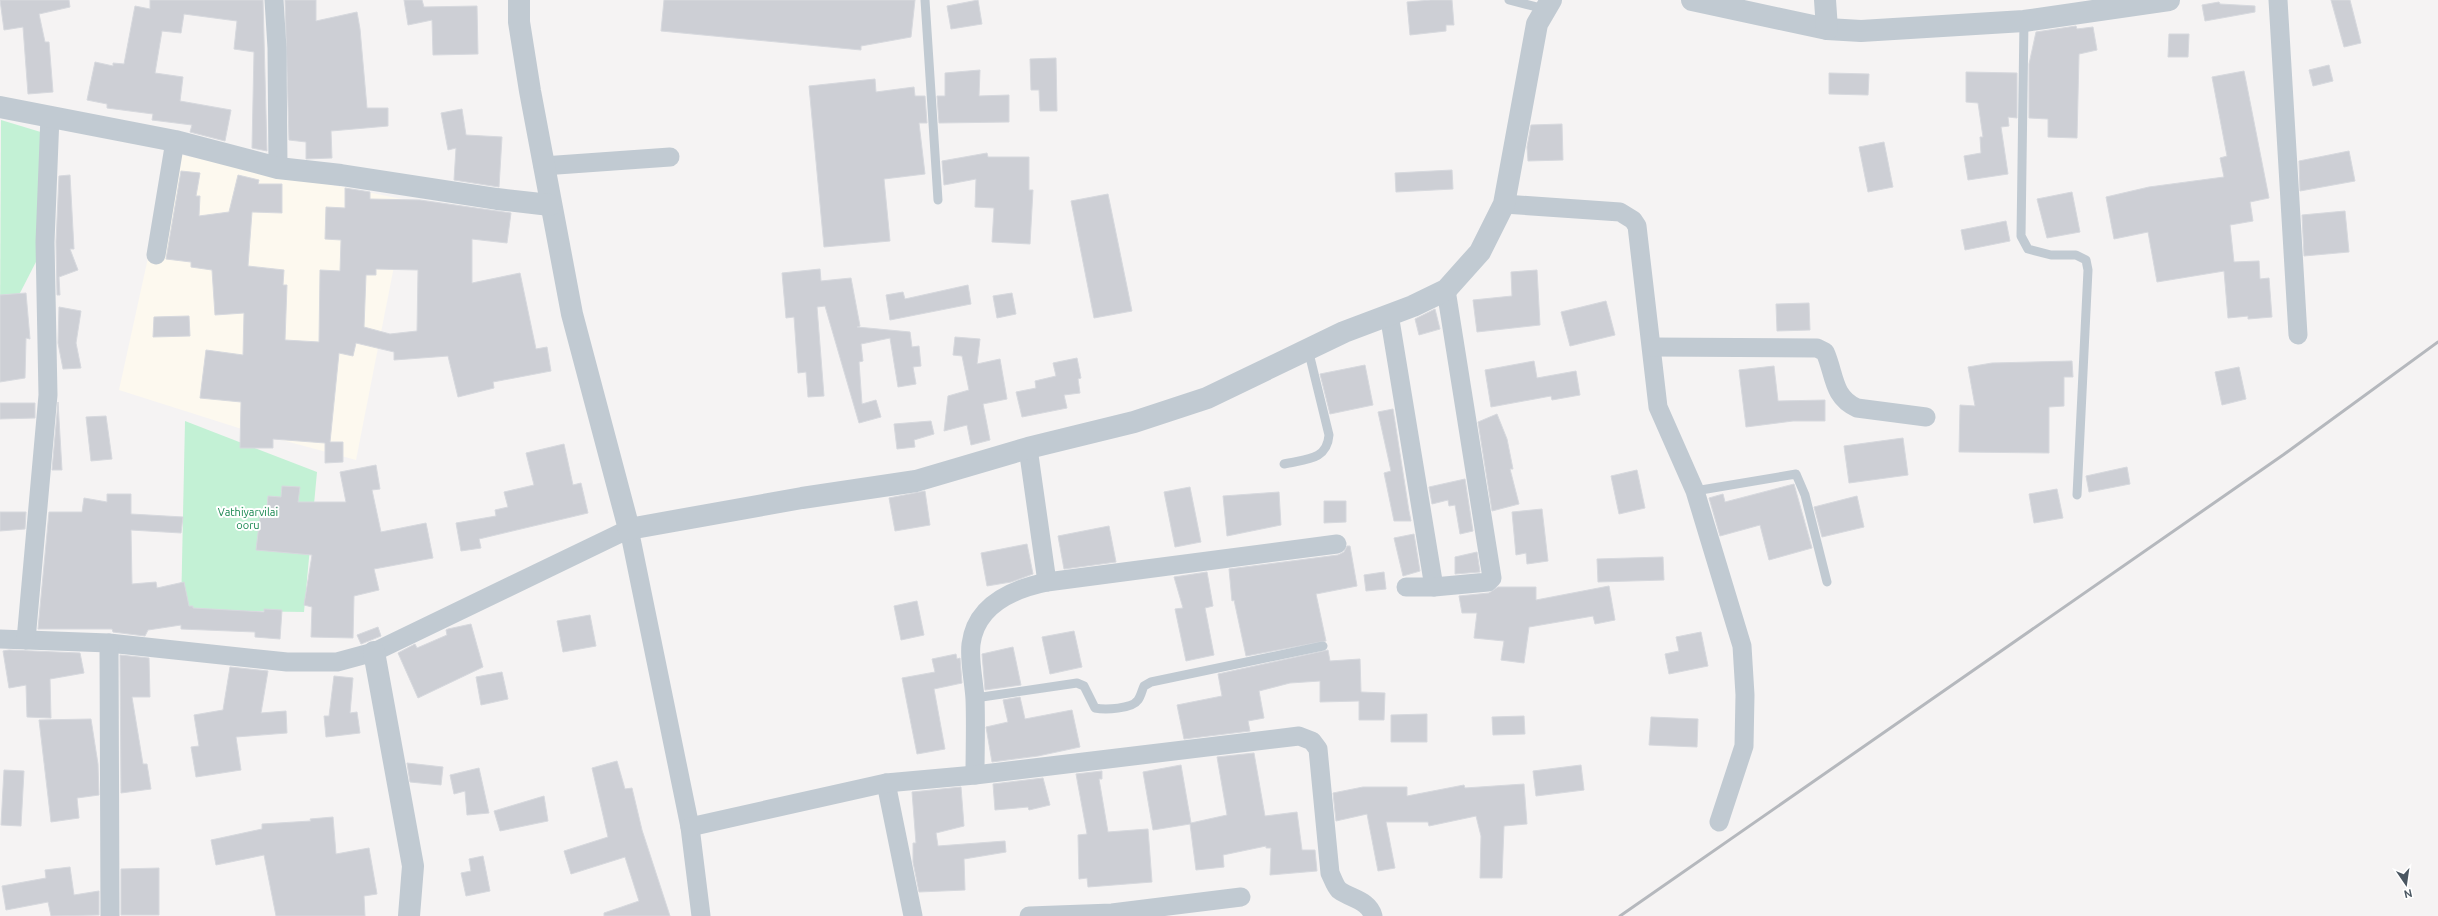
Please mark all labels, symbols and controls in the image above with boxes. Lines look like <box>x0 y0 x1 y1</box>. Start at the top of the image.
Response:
park label: Vathiyarvilai ooru <box>218 506 278 531</box>
north arrow <box>2386 864 2426 904</box>
text: N <box>2403 887 2414 901</box>

